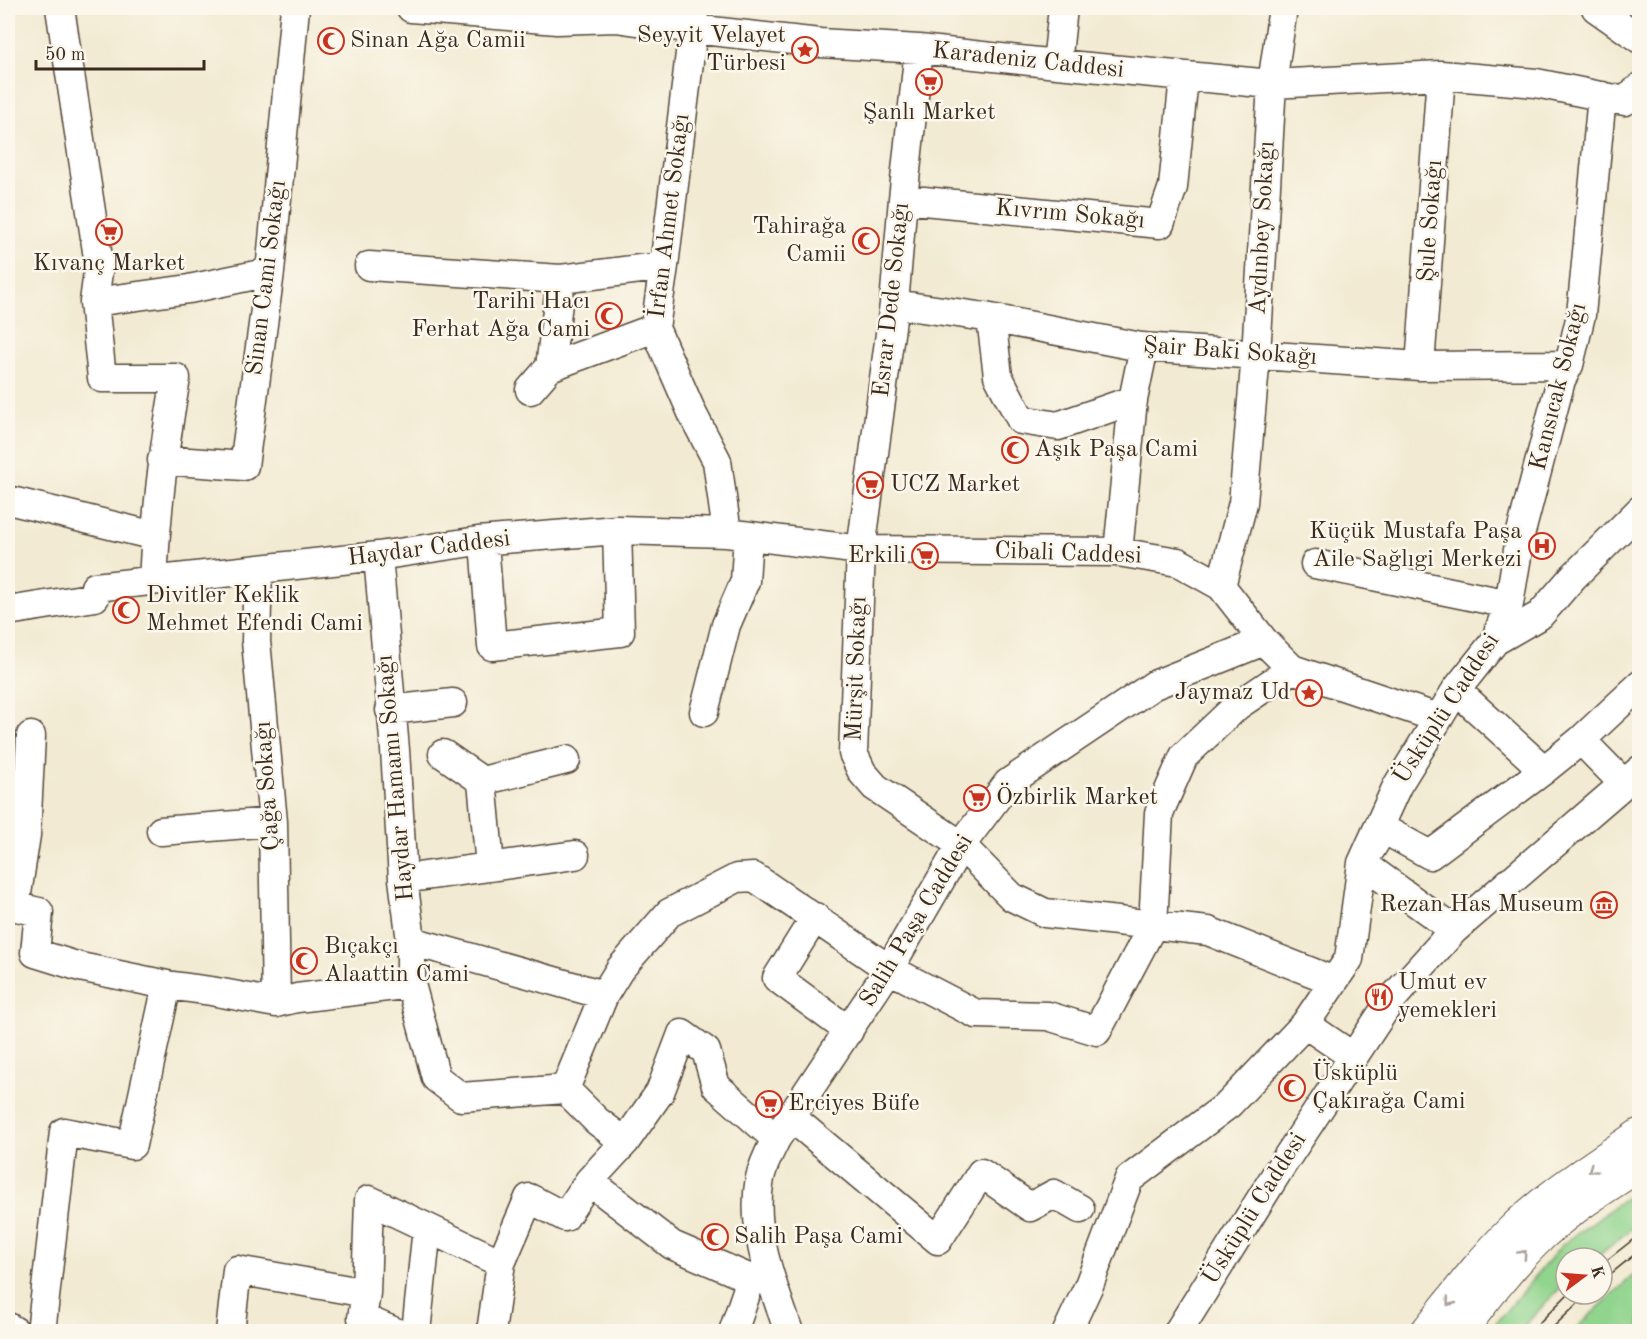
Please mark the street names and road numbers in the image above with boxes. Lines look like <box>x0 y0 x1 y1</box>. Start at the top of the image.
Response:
street label: Karadeniz Caddesi <box>931 39 1125 83</box>
street label: İrfan Ahmet Sokağı <box>643 112 694 320</box>
street label: Aydınbey Sokağı <box>1246 140 1280 316</box>
street label: Şule Sokağı <box>1415 159 1447 283</box>
street label: Sinan Cami Sokağı <box>243 179 291 377</box>
street label: Kıvrım Sokağı <box>994 197 1146 233</box>
street label: Esrar Dede Sokağı <box>870 201 914 399</box>
street label: Kansıcak Sokağı <box>1527 301 1591 473</box>
street label: Şair Baki Sokağı <box>1142 334 1318 370</box>
street label: Haydar Caddesi <box>346 527 512 571</box>
street label: Cibali Caddesi <box>994 539 1142 569</box>
street label: Mürşit Sokağı <box>842 596 872 742</box>
street label: Üsküplü Caddesi <box>1386 627 1504 788</box>
street label: Haydar Hamamı Sokağı <box>373 654 419 902</box>
street label: Çağa Sokağı <box>251 720 285 852</box>
street label: Salih Paşa Caddesi <box>856 831 978 1011</box>
street label: Üsküplü Caddesi <box>1195 1127 1311 1289</box>

